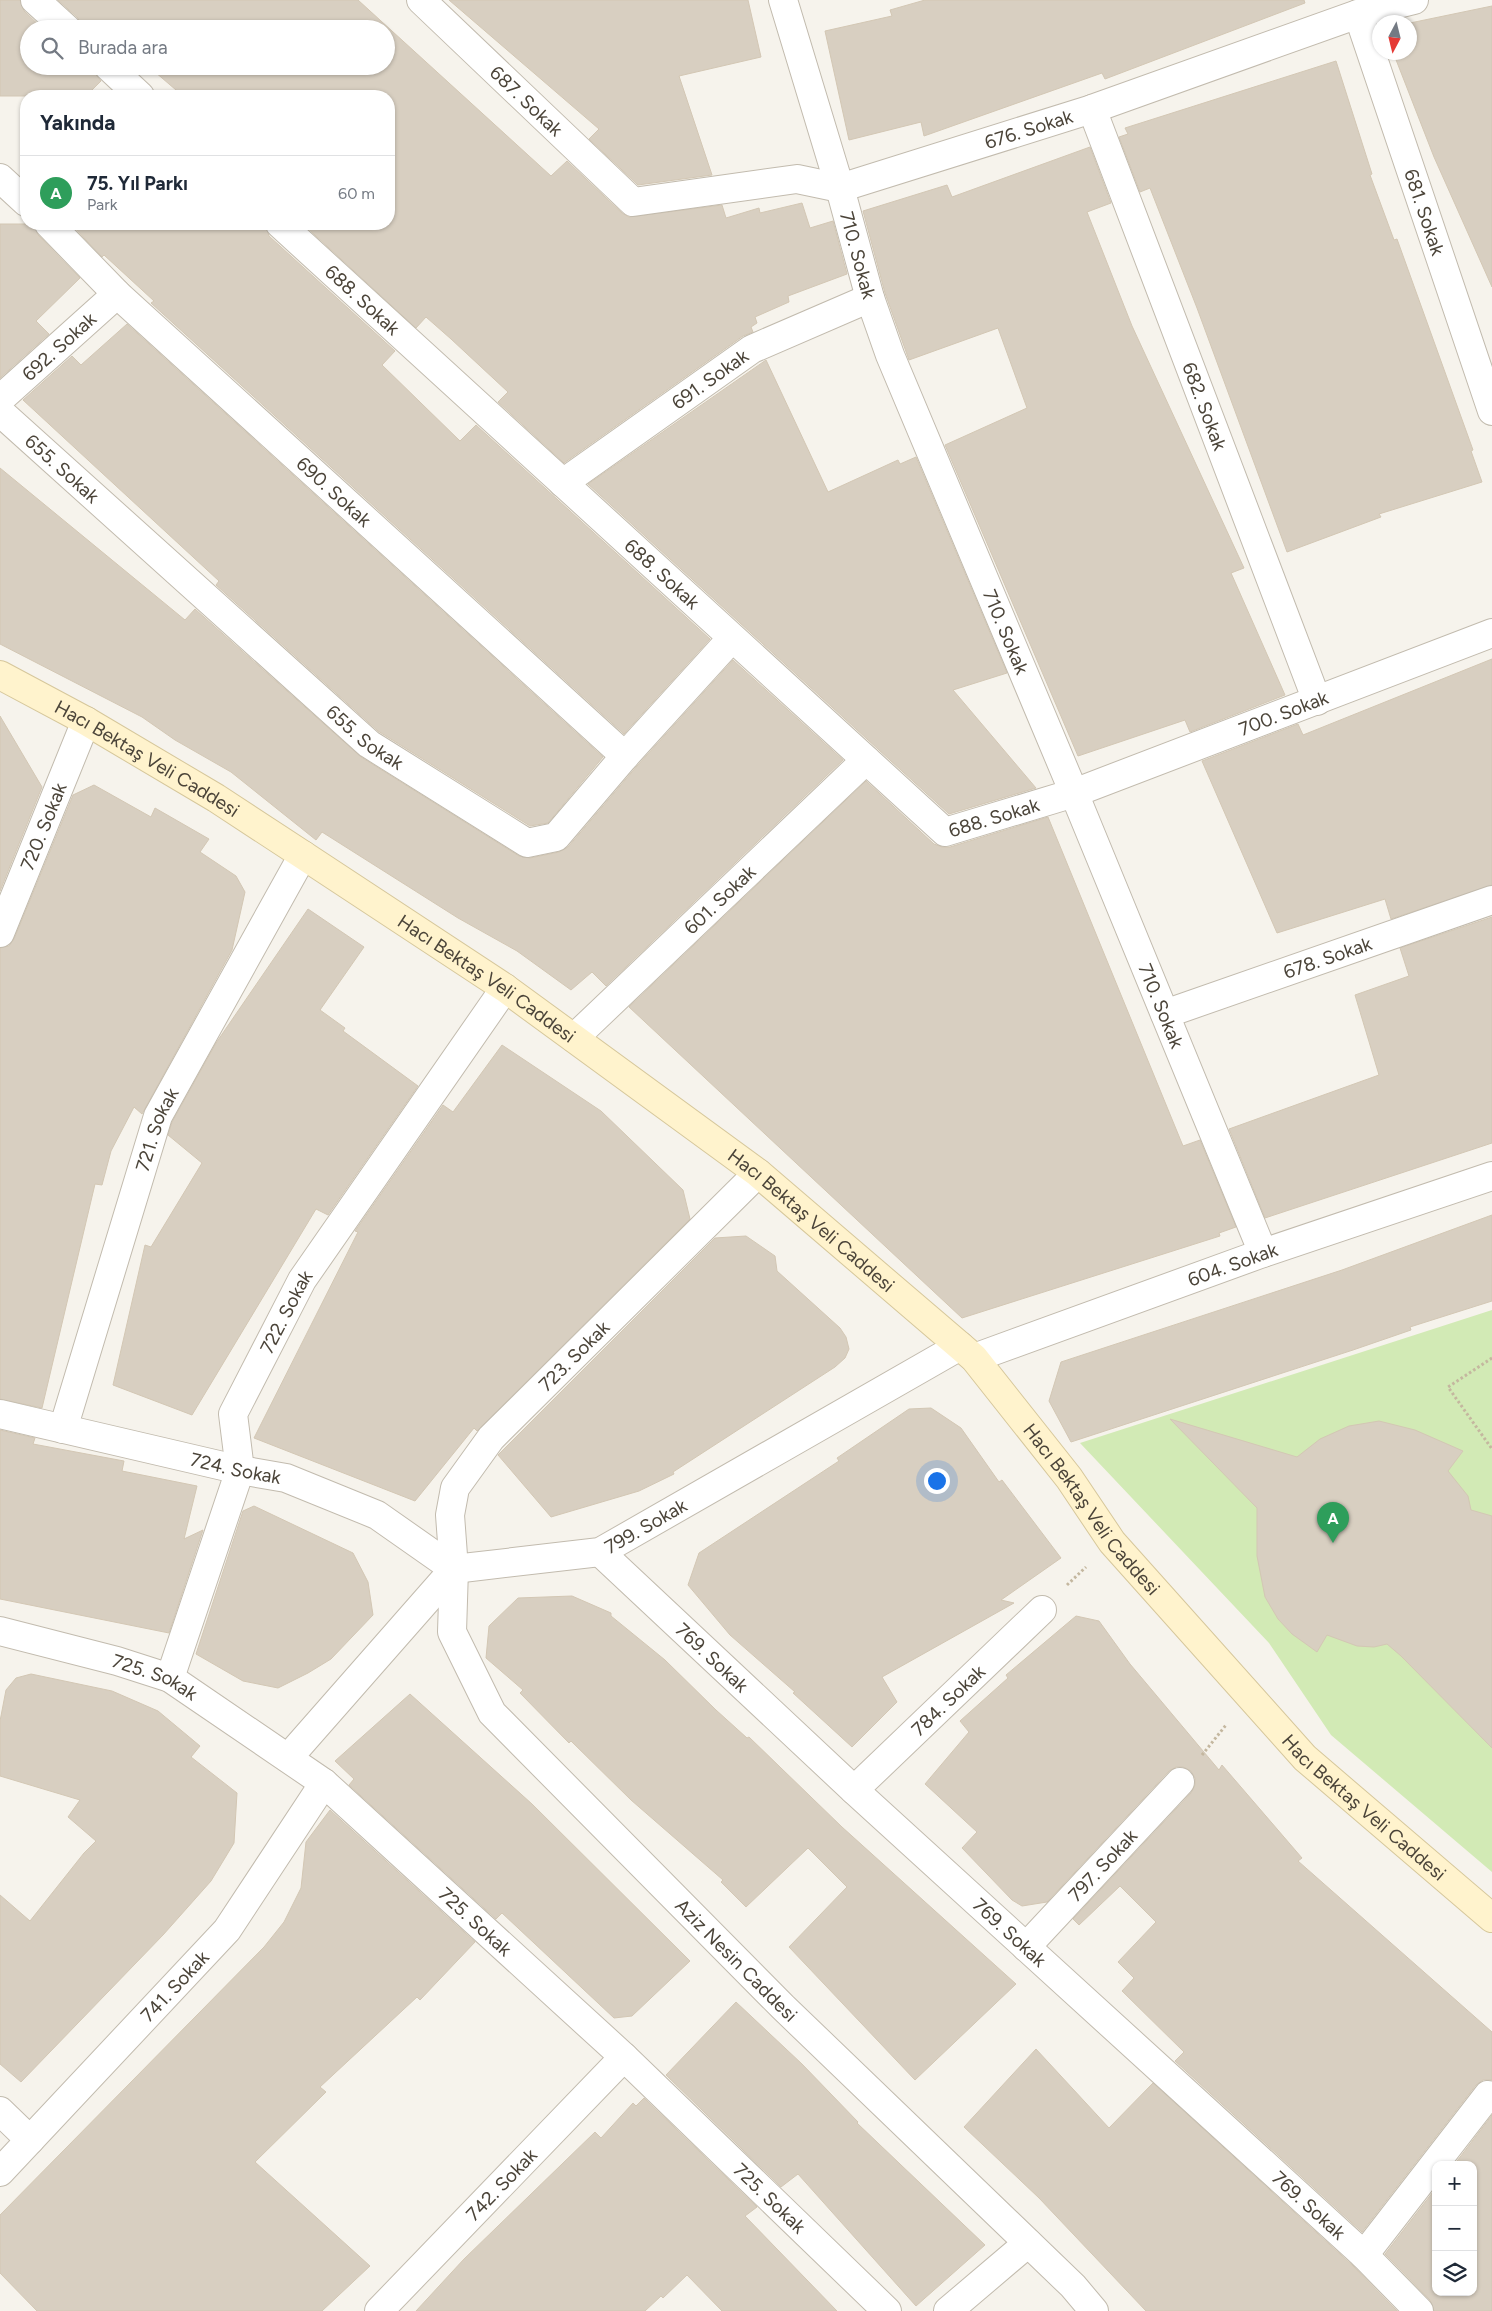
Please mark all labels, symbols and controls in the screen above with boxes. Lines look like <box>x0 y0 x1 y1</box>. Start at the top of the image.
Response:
north arrow <box>1372 15 1417 60</box>
search box <box>20 20 395 75</box>
icon: search <box>38 34 66 62</box>
text: Burada ara <box>78 36 168 59</box>
street label: 687. Sokak <box>485 61 568 141</box>
street label: 676. Sokak <box>982 104 1076 153</box>
text: Yakında <box>40 110 115 135</box>
street label: 681. Sokak <box>1400 166 1450 259</box>
text: 75. Yıl Parkı <box>87 172 188 195</box>
text: A <box>50 184 62 203</box>
text: 60 m <box>338 184 375 203</box>
text: Park <box>87 195 117 214</box>
street label: 710. Sokak <box>835 209 881 302</box>
street label: 688. Sokak <box>320 260 405 340</box>
street label: 692. Sokak <box>17 307 101 385</box>
street label: 691. Sokak <box>667 343 753 414</box>
street label: 682. Sokak <box>1178 359 1232 454</box>
street label: 655. Sokak <box>21 429 105 508</box>
street label: 690. Sokak <box>292 452 377 532</box>
street label: 688. Sokak <box>620 534 705 614</box>
street label: 710. Sokak <box>978 586 1034 678</box>
street label: 700. Sokak <box>1235 685 1332 740</box>
street label: Hacı Bektaş Veli Caddesi <box>51 695 244 822</box>
street label: 655. Sokak <box>322 700 408 775</box>
street label: 720. Sokak <box>15 779 72 874</box>
street label: 688. Sokak <box>946 793 1043 842</box>
street label: 601. Sokak <box>679 859 761 939</box>
street label: Hacı Bektaş Veli Caddesi <box>394 909 580 1047</box>
street label: 678. Sokak <box>1280 931 1375 983</box>
street label: 710. Sokak <box>1134 960 1189 1052</box>
street label: 721. Sokak <box>130 1083 183 1174</box>
street label: Hacı Bektaş Veli Caddesi <box>724 1144 899 1296</box>
street label: 604. Sokak <box>1184 1237 1281 1291</box>
street label: 722. Sokak <box>255 1265 317 1357</box>
street label: 723. Sokak <box>534 1315 615 1396</box>
street label: Hacı Bektaş Veli Caddesi <box>1019 1419 1165 1599</box>
street label: 724. Sokak <box>188 1447 284 1489</box>
your location <box>924 1468 950 1494</box>
street label: 799. Sokak <box>600 1493 691 1559</box>
pin: A <box>1317 1502 1349 1543</box>
street label: 769. Sokak <box>671 1618 754 1697</box>
street label: 725. Sokak <box>109 1649 203 1705</box>
street label: 784. Sokak <box>906 1659 990 1741</box>
street label: Hacı Bektaş Veli Caddesi <box>1278 1729 1451 1885</box>
street label: 797. Sokak <box>1063 1824 1142 1906</box>
street label: 725. Sokak <box>434 1882 517 1961</box>
street label: 769. Sokak <box>968 1893 1052 1972</box>
street label: Aziz Nesin Caddesi <box>671 1894 802 2026</box>
street label: 741. Sokak <box>136 1945 214 2026</box>
street label: 742. Sokak <box>461 2143 542 2225</box>
street label: 725. Sokak <box>729 2158 811 2238</box>
map controls <box>1432 2161 1477 2296</box>
button: + <box>1432 2161 1477 2206</box>
street label: 769. Sokak <box>1268 2166 1351 2245</box>
button: − <box>1432 2206 1477 2251</box>
button: layers <box>1432 2251 1477 2296</box>

